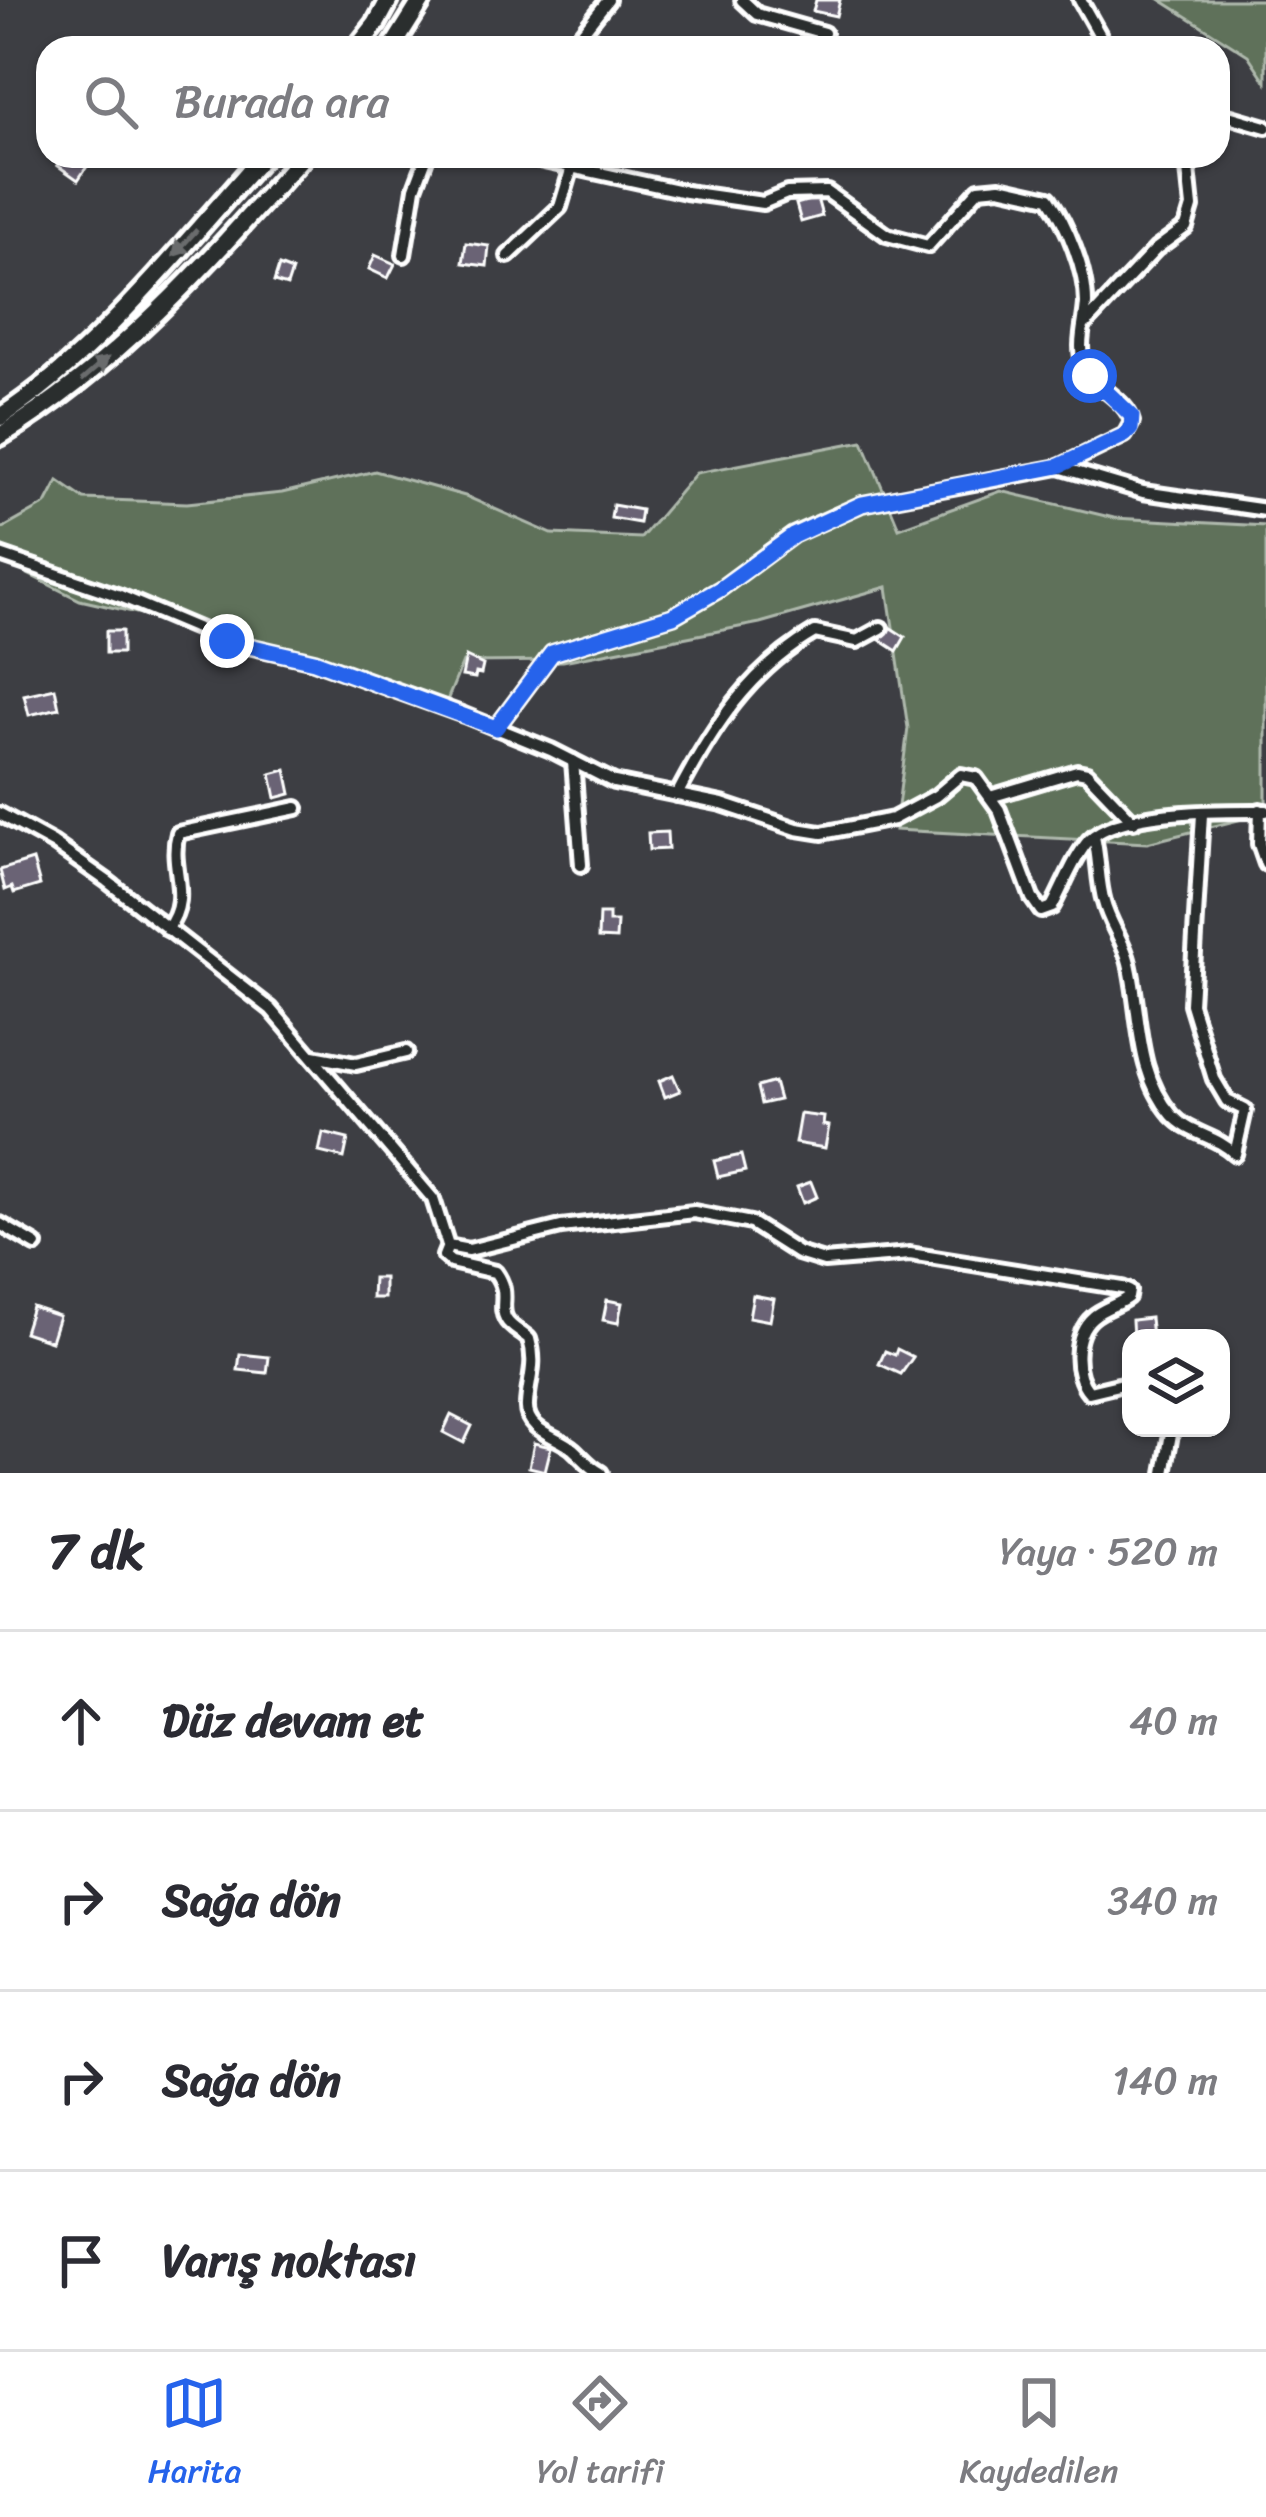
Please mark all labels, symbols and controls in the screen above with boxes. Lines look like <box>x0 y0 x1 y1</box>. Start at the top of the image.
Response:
search box <box>36 36 1230 168</box>
text: Burada ara <box>174 62 389 142</box>
icon: search <box>78 69 144 135</box>
one-way arrow <box>172 228 199 258</box>
route start <box>1063 349 1117 403</box>
one-way arrow <box>80 356 110 382</box>
route end <box>200 614 254 668</box>
map controls <box>1122 1329 1230 1437</box>
button: layers <box>1122 1329 1230 1437</box>
text: 7 dk <box>48 1506 144 1596</box>
text: Yaya · 520 m <box>999 1517 1218 1586</box>
text: Düz devam et <box>162 1681 424 1761</box>
text: 40 m <box>1129 1686 1218 1755</box>
icon: ahead <box>48 1688 114 1754</box>
text: Sağa dön <box>162 1861 341 1941</box>
text: 340 m <box>1107 1866 1218 1935</box>
icon: right <box>48 1868 114 1934</box>
text: Sağa dön <box>162 2041 341 2121</box>
text: 140 m <box>1112 2046 1218 2115</box>
icon: right <box>48 2048 114 2114</box>
text: Varış noktası <box>162 2221 416 2301</box>
icon: arrive <box>48 2228 114 2294</box>
tab: Harita <box>148 2370 241 2500</box>
tab: Yol tarifi <box>537 2370 664 2500</box>
tab: Kaydedilen <box>960 2370 1118 2500</box>

